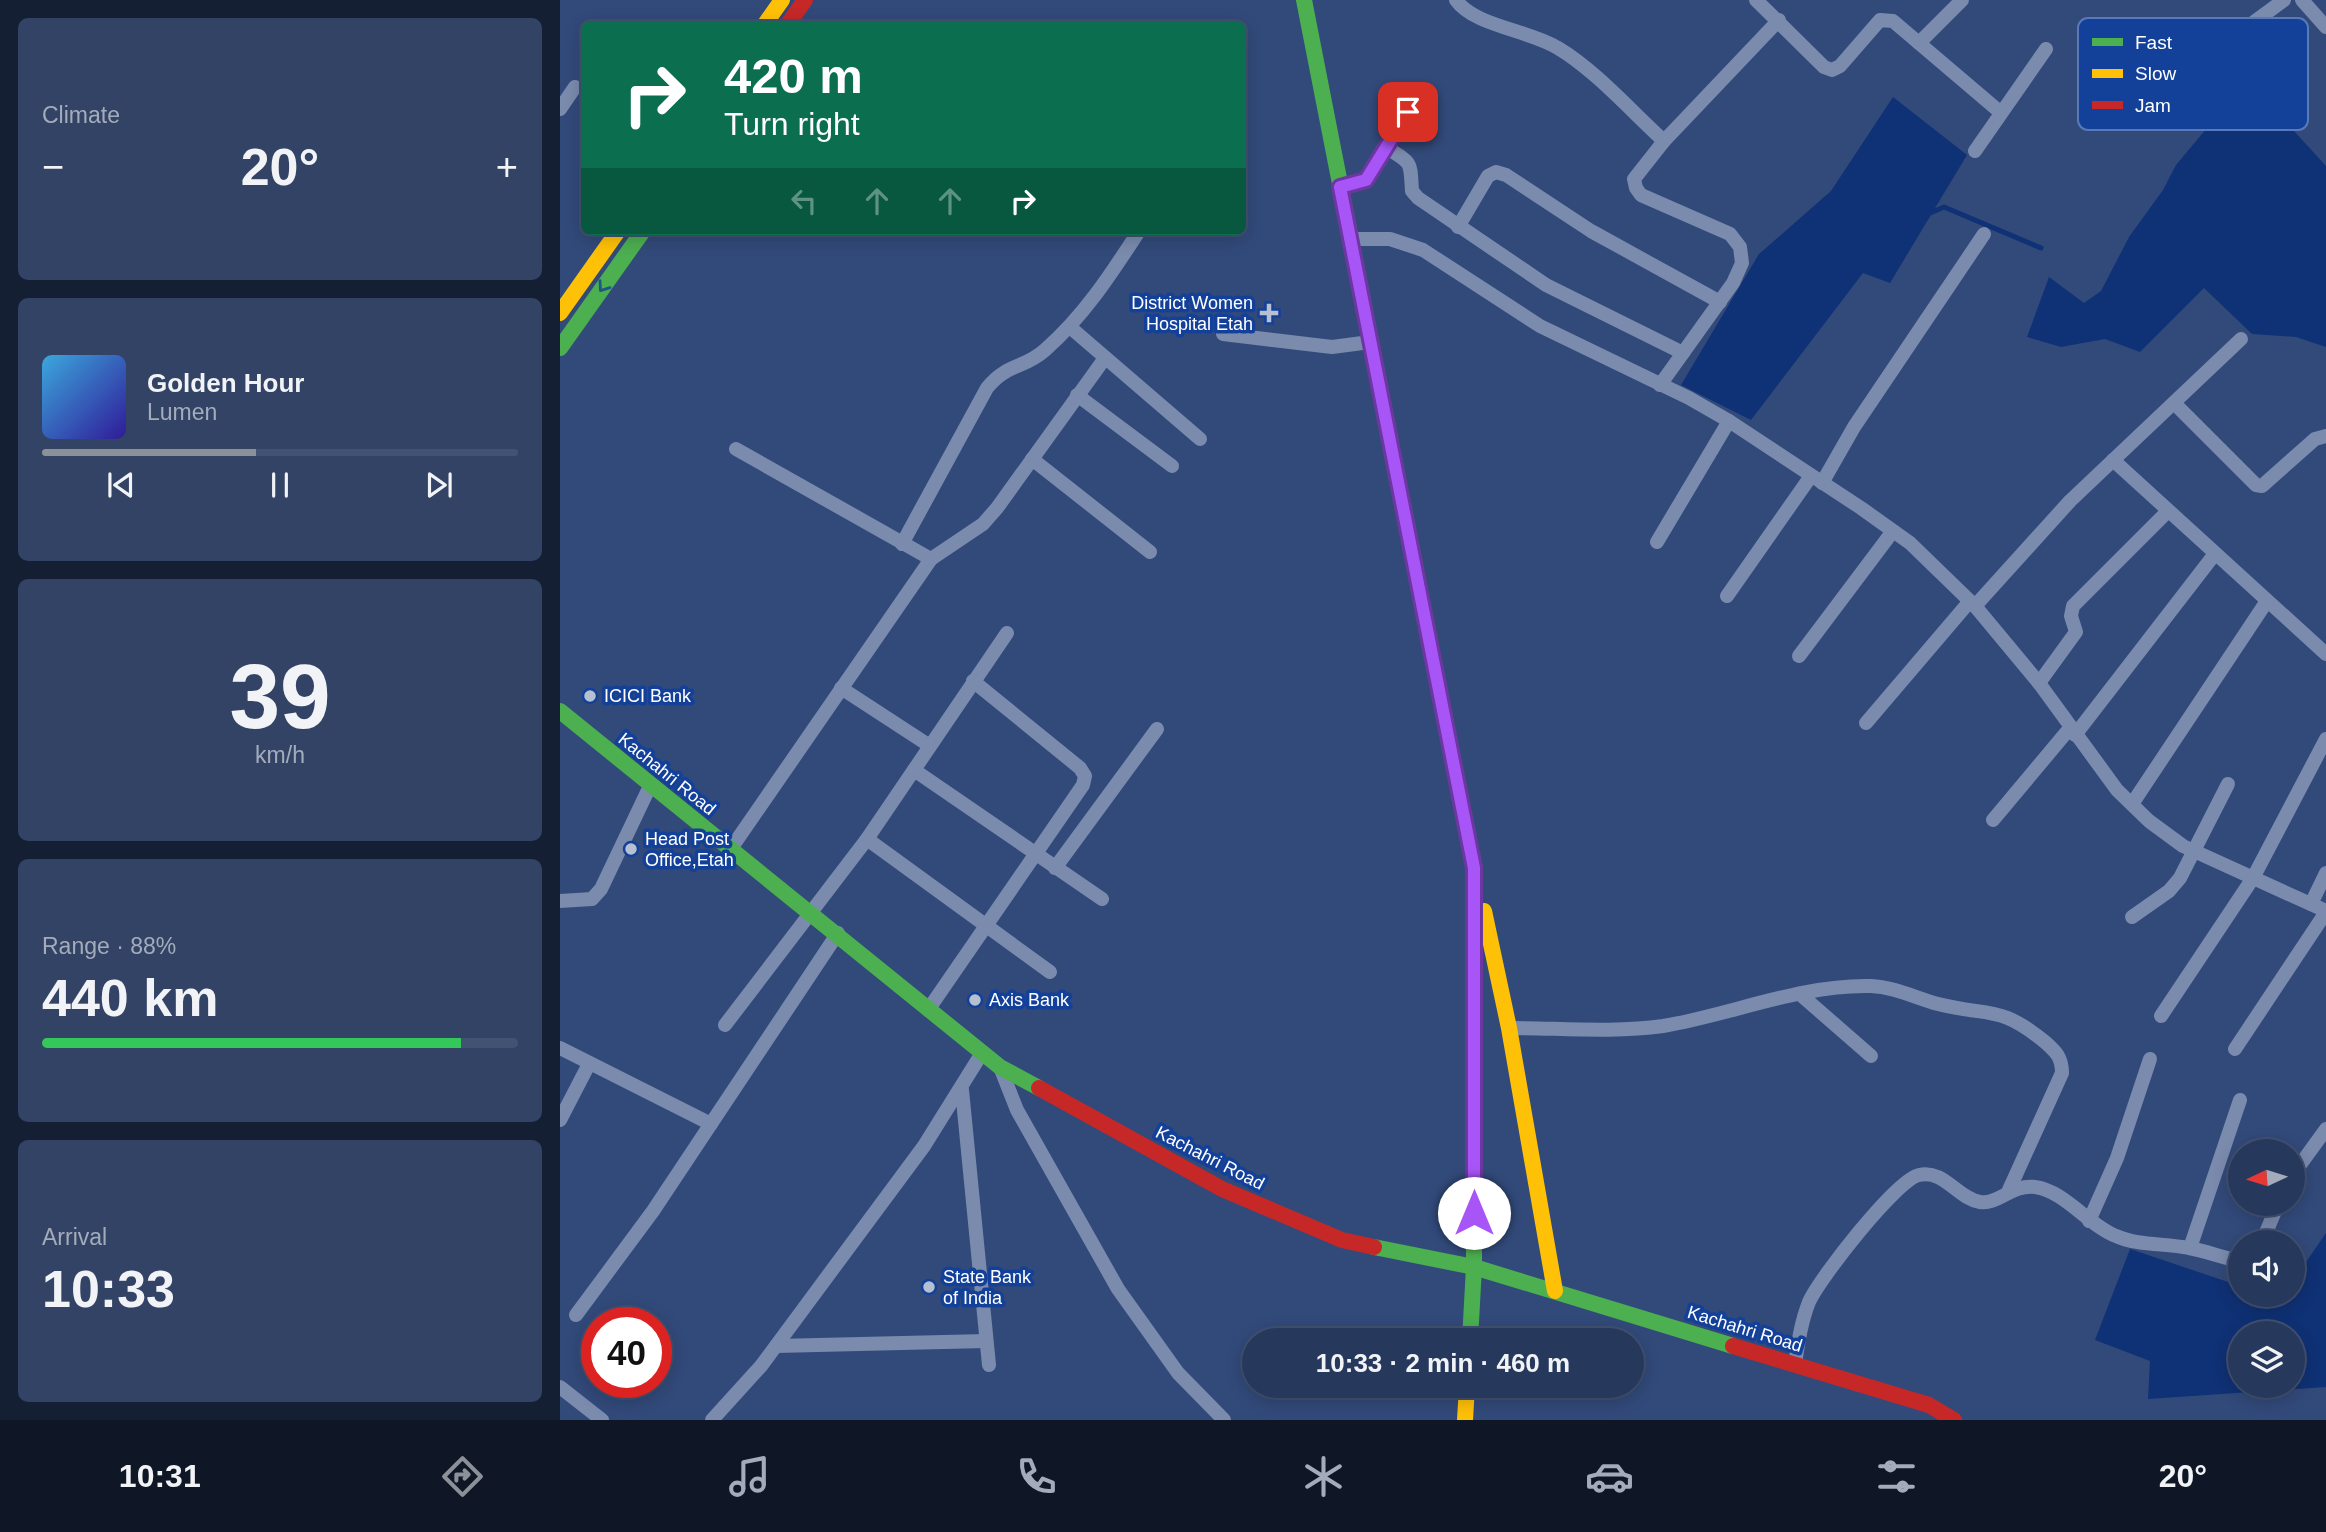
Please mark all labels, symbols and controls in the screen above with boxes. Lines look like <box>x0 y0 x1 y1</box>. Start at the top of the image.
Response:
legend <box>2078 18 2308 130</box>
text: Fast <box>2135 32 2173 53</box>
icon: right <box>609 49 700 140</box>
text: 420 m <box>724 49 863 103</box>
text: Slow <box>2135 63 2176 84</box>
pin <box>1378 82 1438 142</box>
icon: arrive <box>1389 93 1427 131</box>
text: Jam <box>2135 95 2171 116</box>
text: Climate <box>42 102 120 128</box>
text: Turn right <box>724 106 860 142</box>
text: 20° <box>241 138 319 196</box>
text: − <box>42 146 64 188</box>
text: + <box>496 146 518 188</box>
icon: left <box>785 182 823 220</box>
icon: ahead <box>858 182 896 220</box>
icon: ahead <box>931 182 969 220</box>
icon: right <box>1004 182 1042 220</box>
one-way arrow <box>599 279 611 292</box>
place label: District Women Hospital Etah <box>1131 293 1253 334</box>
marker: District Women Hospital Etah <box>1259 303 1279 323</box>
text: Golden Hour <box>147 368 304 398</box>
text: Lumen <box>147 399 217 425</box>
icon: previous <box>102 466 140 504</box>
icon: pause <box>261 466 299 504</box>
icon: next <box>420 466 458 504</box>
text: 39 <box>229 646 331 747</box>
place label: ICICI Bank <box>604 686 692 706</box>
marker: ICICI Bank <box>582 688 598 704</box>
street label: Kachahri Road <box>614 729 720 819</box>
text: km/h <box>255 742 305 768</box>
place label: Head Post Office,Etah <box>645 829 734 870</box>
marker: Head Post Office,Etah <box>623 841 639 857</box>
text: Range · 88% <box>42 933 176 959</box>
text: 440 km <box>42 969 218 1027</box>
place label: Axis Bank <box>989 990 1070 1010</box>
marker: Axis Bank <box>967 992 983 1008</box>
street label: Kachahri Road <box>1152 1122 1268 1194</box>
north arrow <box>2228 1139 2305 1216</box>
map controls <box>2228 1139 2305 1398</box>
position arrow <box>1437 1176 1511 1250</box>
text: Arrival <box>42 1224 107 1250</box>
button: sound <box>2228 1230 2305 1307</box>
text: 10:33 <box>42 1260 175 1318</box>
place label: State Bank of India <box>943 1267 1032 1308</box>
marker: State Bank of India <box>921 1279 937 1295</box>
street label: Kachahri Road <box>1685 1302 1805 1356</box>
speed limit sign: 40 <box>581 1307 672 1398</box>
button: layers <box>2228 1321 2305 1398</box>
text: 10:33 · 2 min · 460 m <box>1316 1348 1570 1378</box>
icon: directions <box>438 1452 487 1501</box>
icon: music <box>725 1452 774 1501</box>
icon: phone <box>1012 1452 1061 1501</box>
icon: climate <box>1299 1452 1348 1501</box>
icon: car <box>1585 1452 1634 1501</box>
icon: filters <box>1872 1452 1921 1501</box>
text: 10:31 <box>119 1458 201 1494</box>
text: 20° <box>2159 1458 2207 1494</box>

